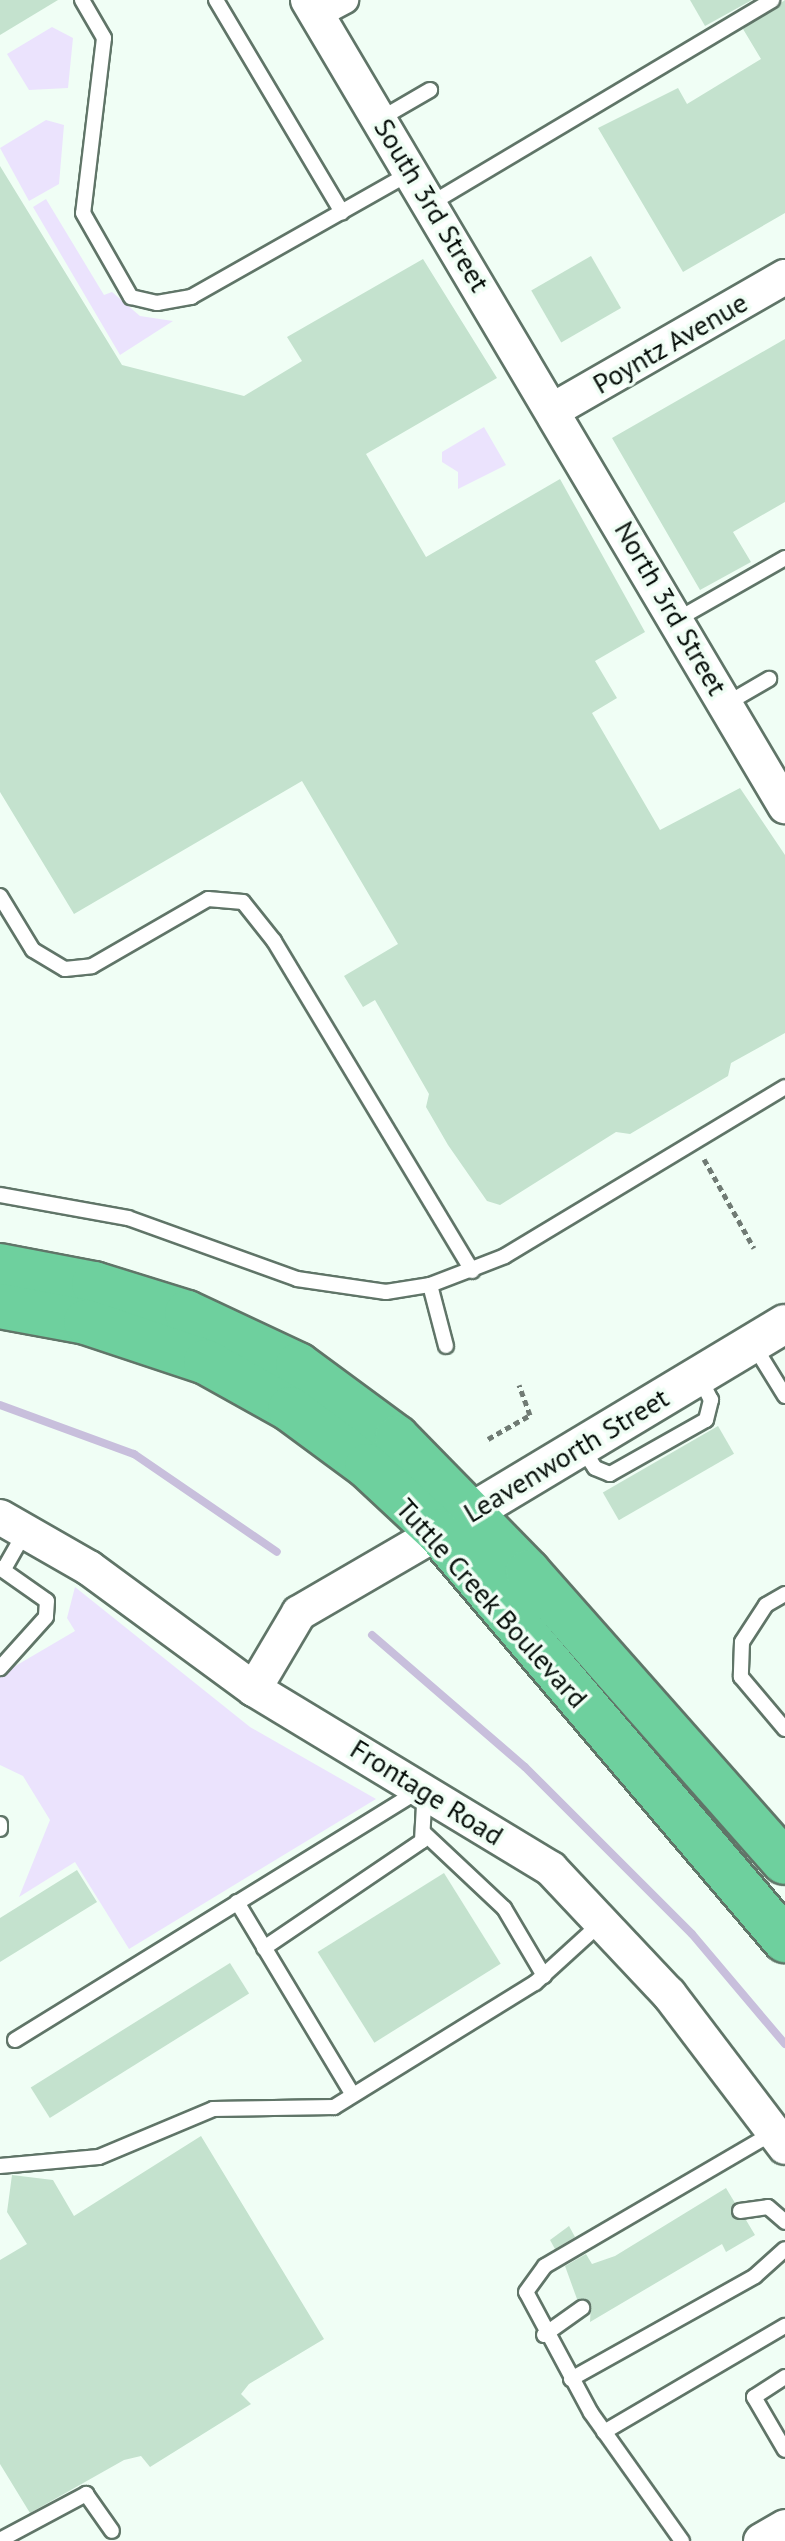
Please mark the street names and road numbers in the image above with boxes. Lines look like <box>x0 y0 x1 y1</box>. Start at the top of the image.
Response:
street label: South 3rd Street <box>367 112 497 298</box>
street label: Poyntz Avenue <box>586 285 754 401</box>
street label: North 3rd Street <box>608 515 734 701</box>
street label: Leavenworth Street <box>457 1381 675 1529</box>
street label: Tuttle Creek Boulevard <box>389 1491 595 1715</box>
street label: Frontage Road <box>344 1732 510 1852</box>

